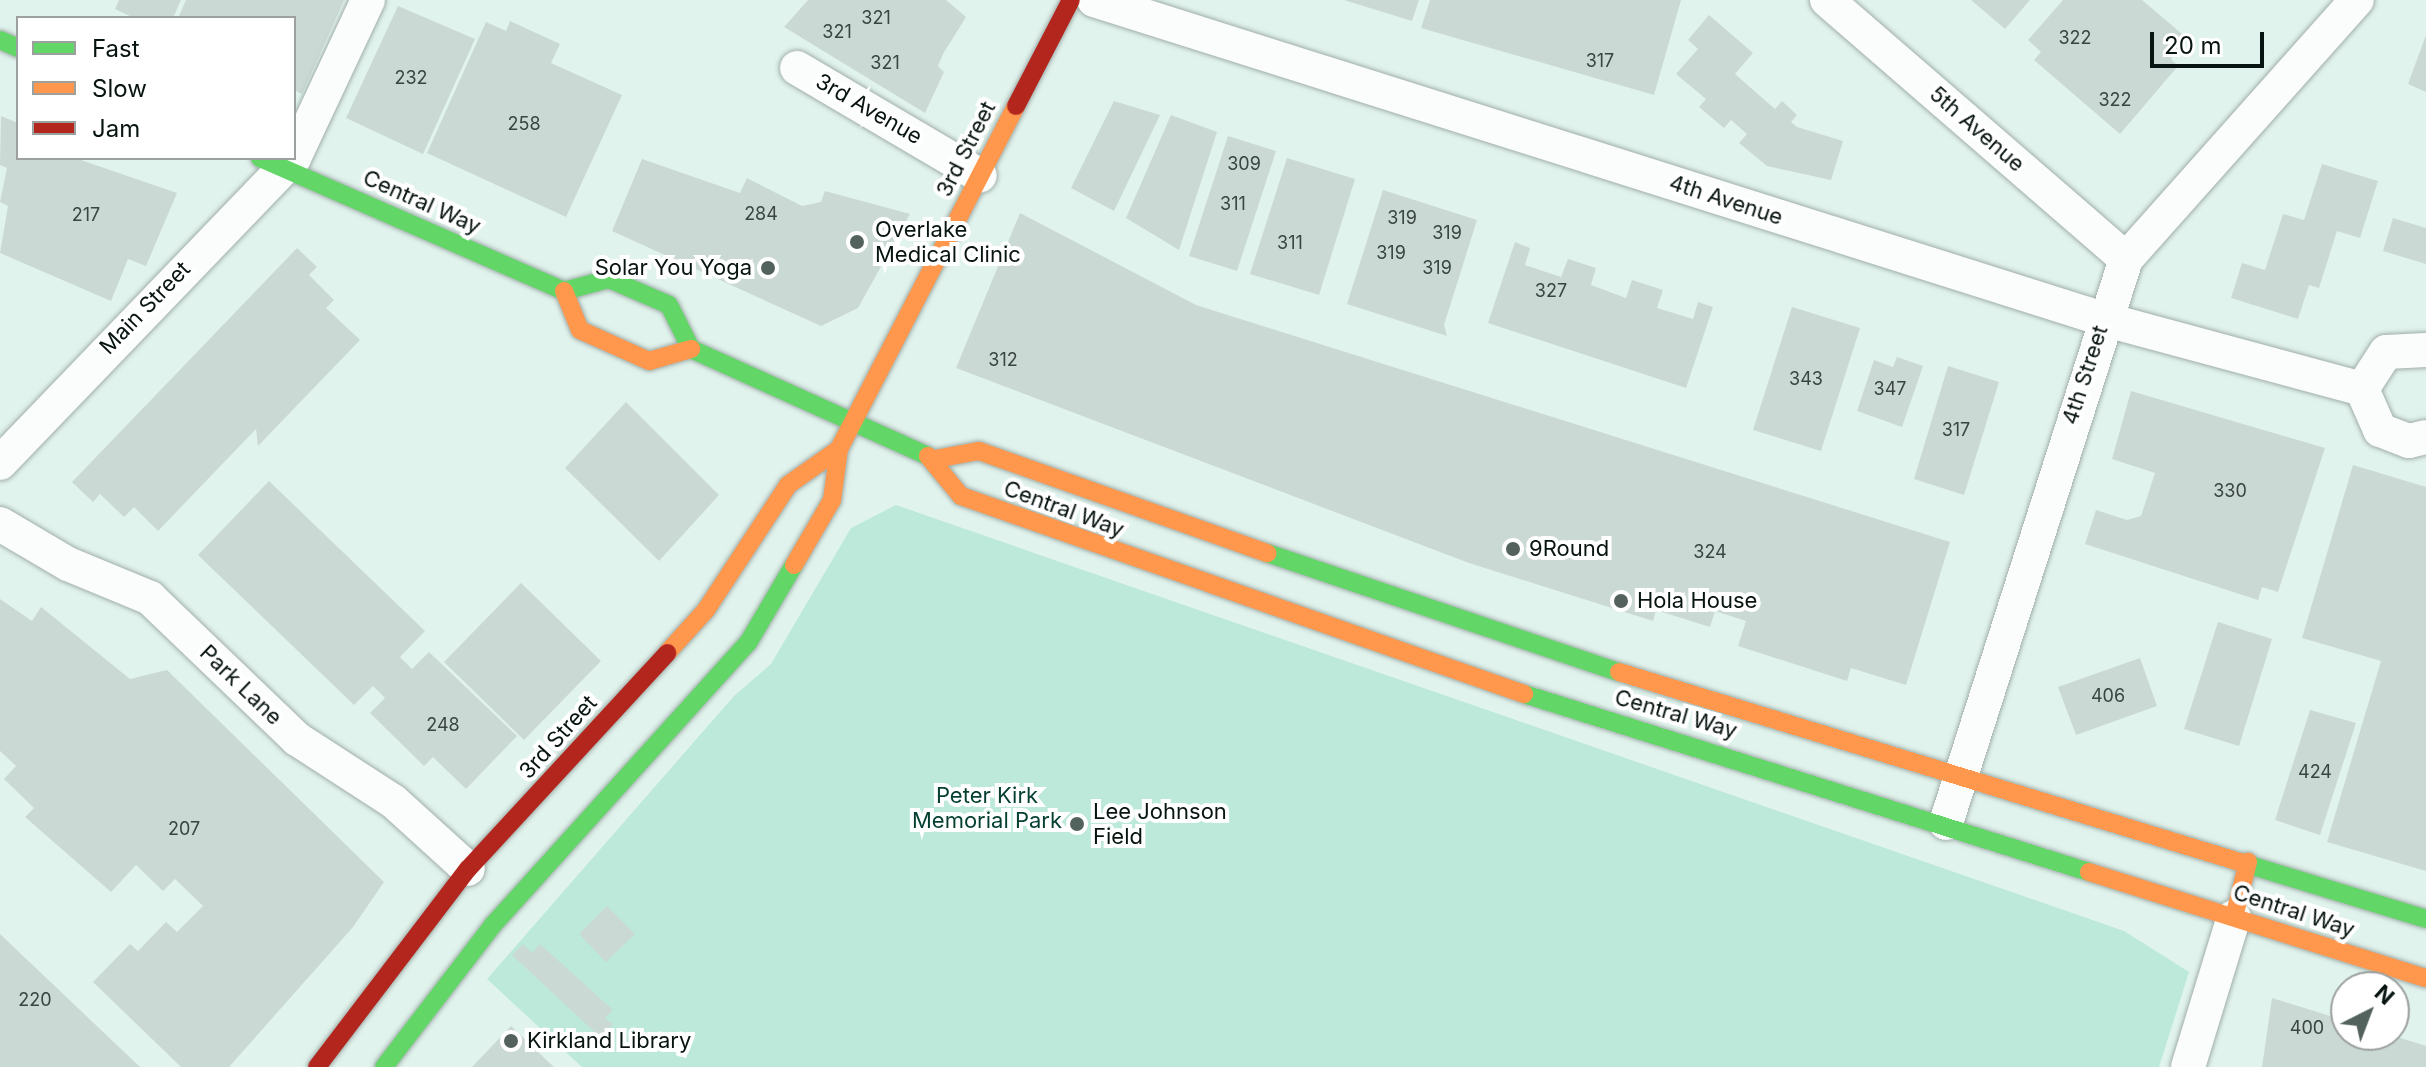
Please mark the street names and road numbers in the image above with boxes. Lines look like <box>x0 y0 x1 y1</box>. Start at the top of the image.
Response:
street label: 3rd Avenue <box>811 68 927 150</box>
street label: 5th Avenue <box>1924 81 2030 177</box>
street label: 3rd Street <box>931 97 1001 201</box>
street label: Central Way <box>359 164 485 240</box>
street label: 4th Avenue <box>1666 169 1786 231</box>
street label: Main Street <box>94 256 196 360</box>
street label: 4th Street <box>2057 322 2113 428</box>
street label: Central Way <box>1000 475 1128 543</box>
street label: Park Lane <box>194 639 288 731</box>
street label: Central Way <box>1612 684 1740 744</box>
street label: 3rd Street <box>514 690 602 784</box>
street label: Central Way <box>2230 879 2358 943</box>

